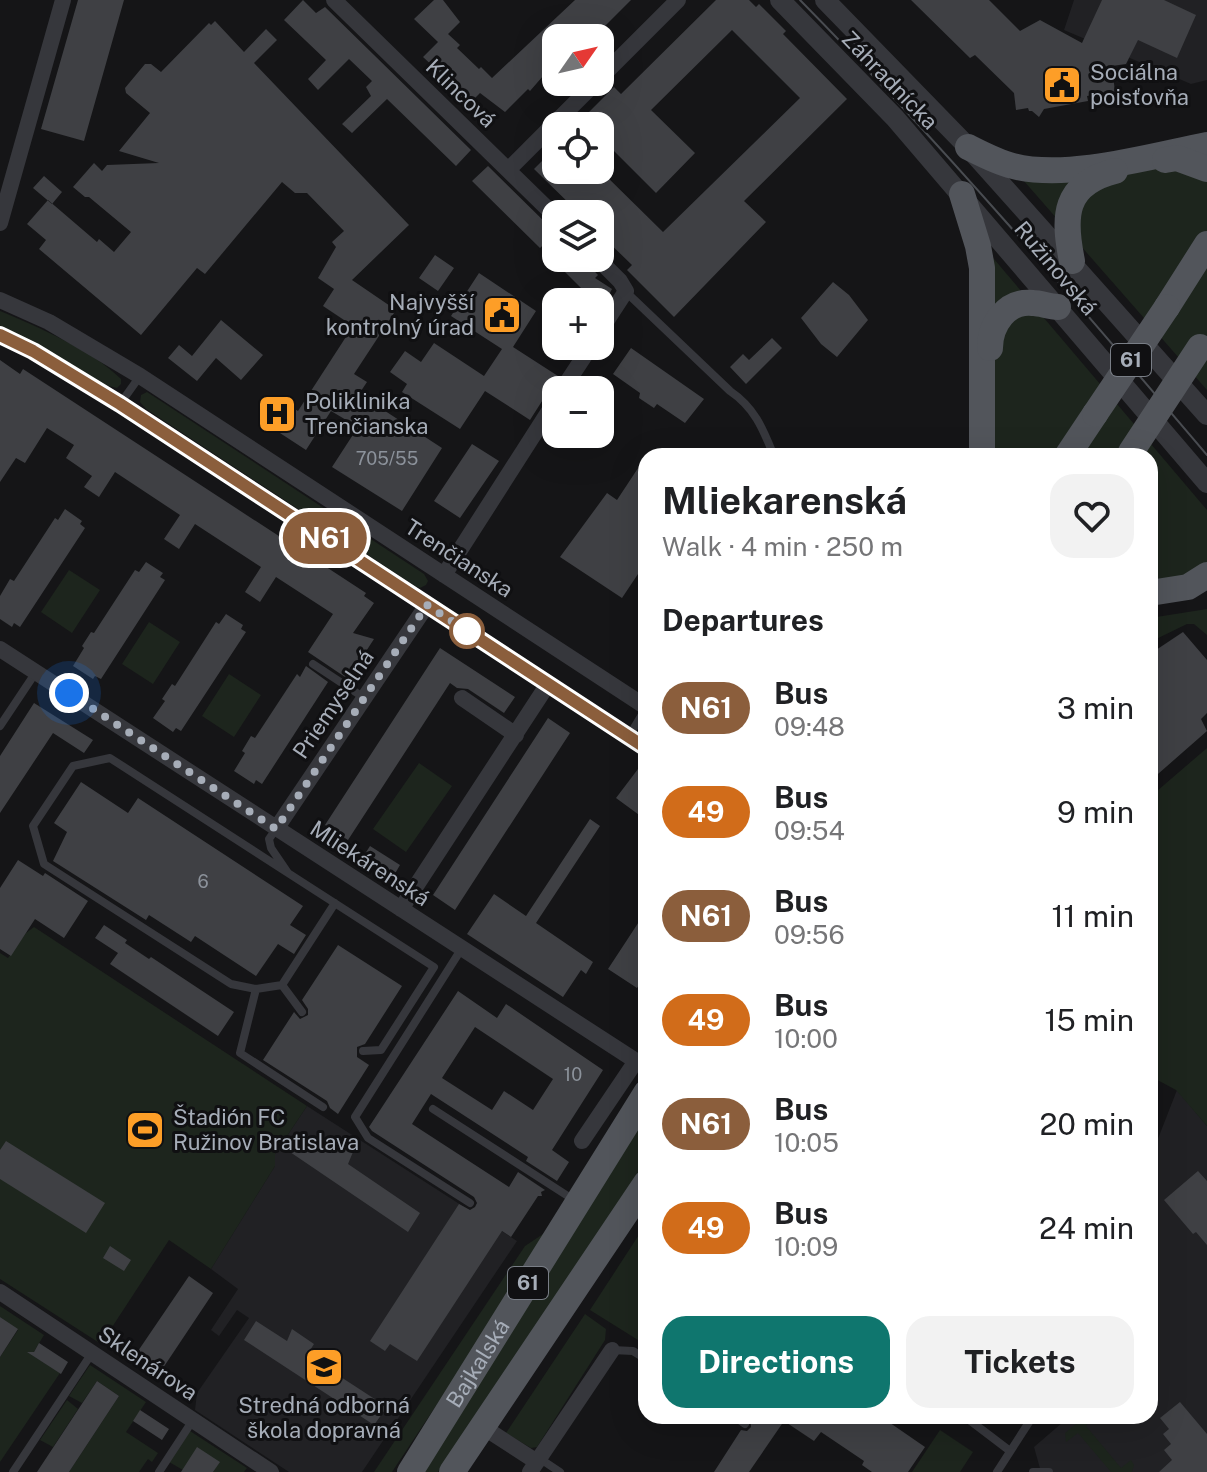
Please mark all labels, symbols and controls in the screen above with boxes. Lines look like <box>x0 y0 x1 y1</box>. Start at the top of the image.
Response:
north arrow <box>542 24 614 96</box>
map controls <box>542 24 614 448</box>
street label: Záhradnícka <box>837 25 943 135</box>
street label: Klincová <box>421 53 501 133</box>
place label: Sociálna poisťovňa <box>1090 59 1189 110</box>
public building icon: Sociálna poisťovňa <box>1041 64 1083 106</box>
button: locate <box>542 112 614 184</box>
button: layers <box>542 200 614 272</box>
street label: Ružinovská <box>1009 216 1103 320</box>
button: + <box>542 288 614 360</box>
place label: Najvyšší kontrolný úrad <box>326 289 475 340</box>
public building icon: Najvyšší kontrolný úrad <box>481 294 523 336</box>
road number: 61 <box>1111 344 1151 376</box>
button: − <box>542 376 614 448</box>
place label: Poliklinika Trenčianska <box>305 388 428 439</box>
hospital icon: Poliklinika Trenčianska <box>256 393 298 435</box>
house number: 705/55 <box>356 448 418 469</box>
button: heart <box>1050 474 1134 558</box>
text: Mliekarenská <box>662 478 907 523</box>
line badge: N61 <box>279 512 371 564</box>
street label: Trenčianska <box>400 513 518 603</box>
text: N61 <box>299 521 351 554</box>
text: Walk · 4 min · 250 m <box>662 531 903 562</box>
text: Departures <box>662 602 824 638</box>
unlabelled marker <box>450 614 484 648</box>
street label: Priemyselná <box>287 645 379 763</box>
your location <box>49 673 89 713</box>
text: Bus <box>774 675 828 711</box>
text: 3 min <box>1057 690 1134 726</box>
text: N61 <box>680 691 732 724</box>
text: 09:48 <box>774 711 845 742</box>
text: Bus <box>774 779 828 815</box>
text: 9 min <box>1057 794 1134 830</box>
text: 49 <box>688 795 724 828</box>
street label: Mliekárenská <box>305 815 435 911</box>
text: 09:54 <box>774 815 845 846</box>
house number: 6 <box>197 871 209 892</box>
text: Bus <box>774 883 828 919</box>
text: 11 min <box>1051 898 1134 934</box>
text: N61 <box>680 899 732 932</box>
text: 09:56 <box>774 919 845 950</box>
text: Bus <box>774 987 828 1023</box>
text: 15 min <box>1044 1002 1134 1038</box>
text: 49 <box>688 1003 724 1036</box>
text: 10:00 <box>774 1023 838 1054</box>
house number: 10 <box>564 1064 582 1085</box>
text: Bus <box>774 1091 828 1127</box>
place label: Štadión FC Ružinov Bratislava <box>173 1104 359 1155</box>
text: 20 min <box>1040 1106 1134 1142</box>
text: N61 <box>680 1107 732 1140</box>
sports icon: Štadión FC Ružinov Bratislava <box>124 1109 166 1151</box>
text: 10:05 <box>774 1127 839 1158</box>
text: Bus <box>774 1195 828 1231</box>
text: 24 min <box>1039 1210 1134 1246</box>
text: 49 <box>688 1211 724 1244</box>
text: 10:09 <box>774 1231 838 1262</box>
road number: 61 <box>508 1267 548 1299</box>
street label: Bajkalská <box>441 1315 515 1412</box>
button: Directions <box>662 1316 890 1408</box>
button: Tickets <box>906 1316 1134 1408</box>
street label: Sklenárova <box>93 1320 203 1406</box>
school or university icon: Stredná odborná škola dopravná <box>303 1346 345 1388</box>
place label: Stredná odborná škola dopravná <box>238 1392 410 1443</box>

